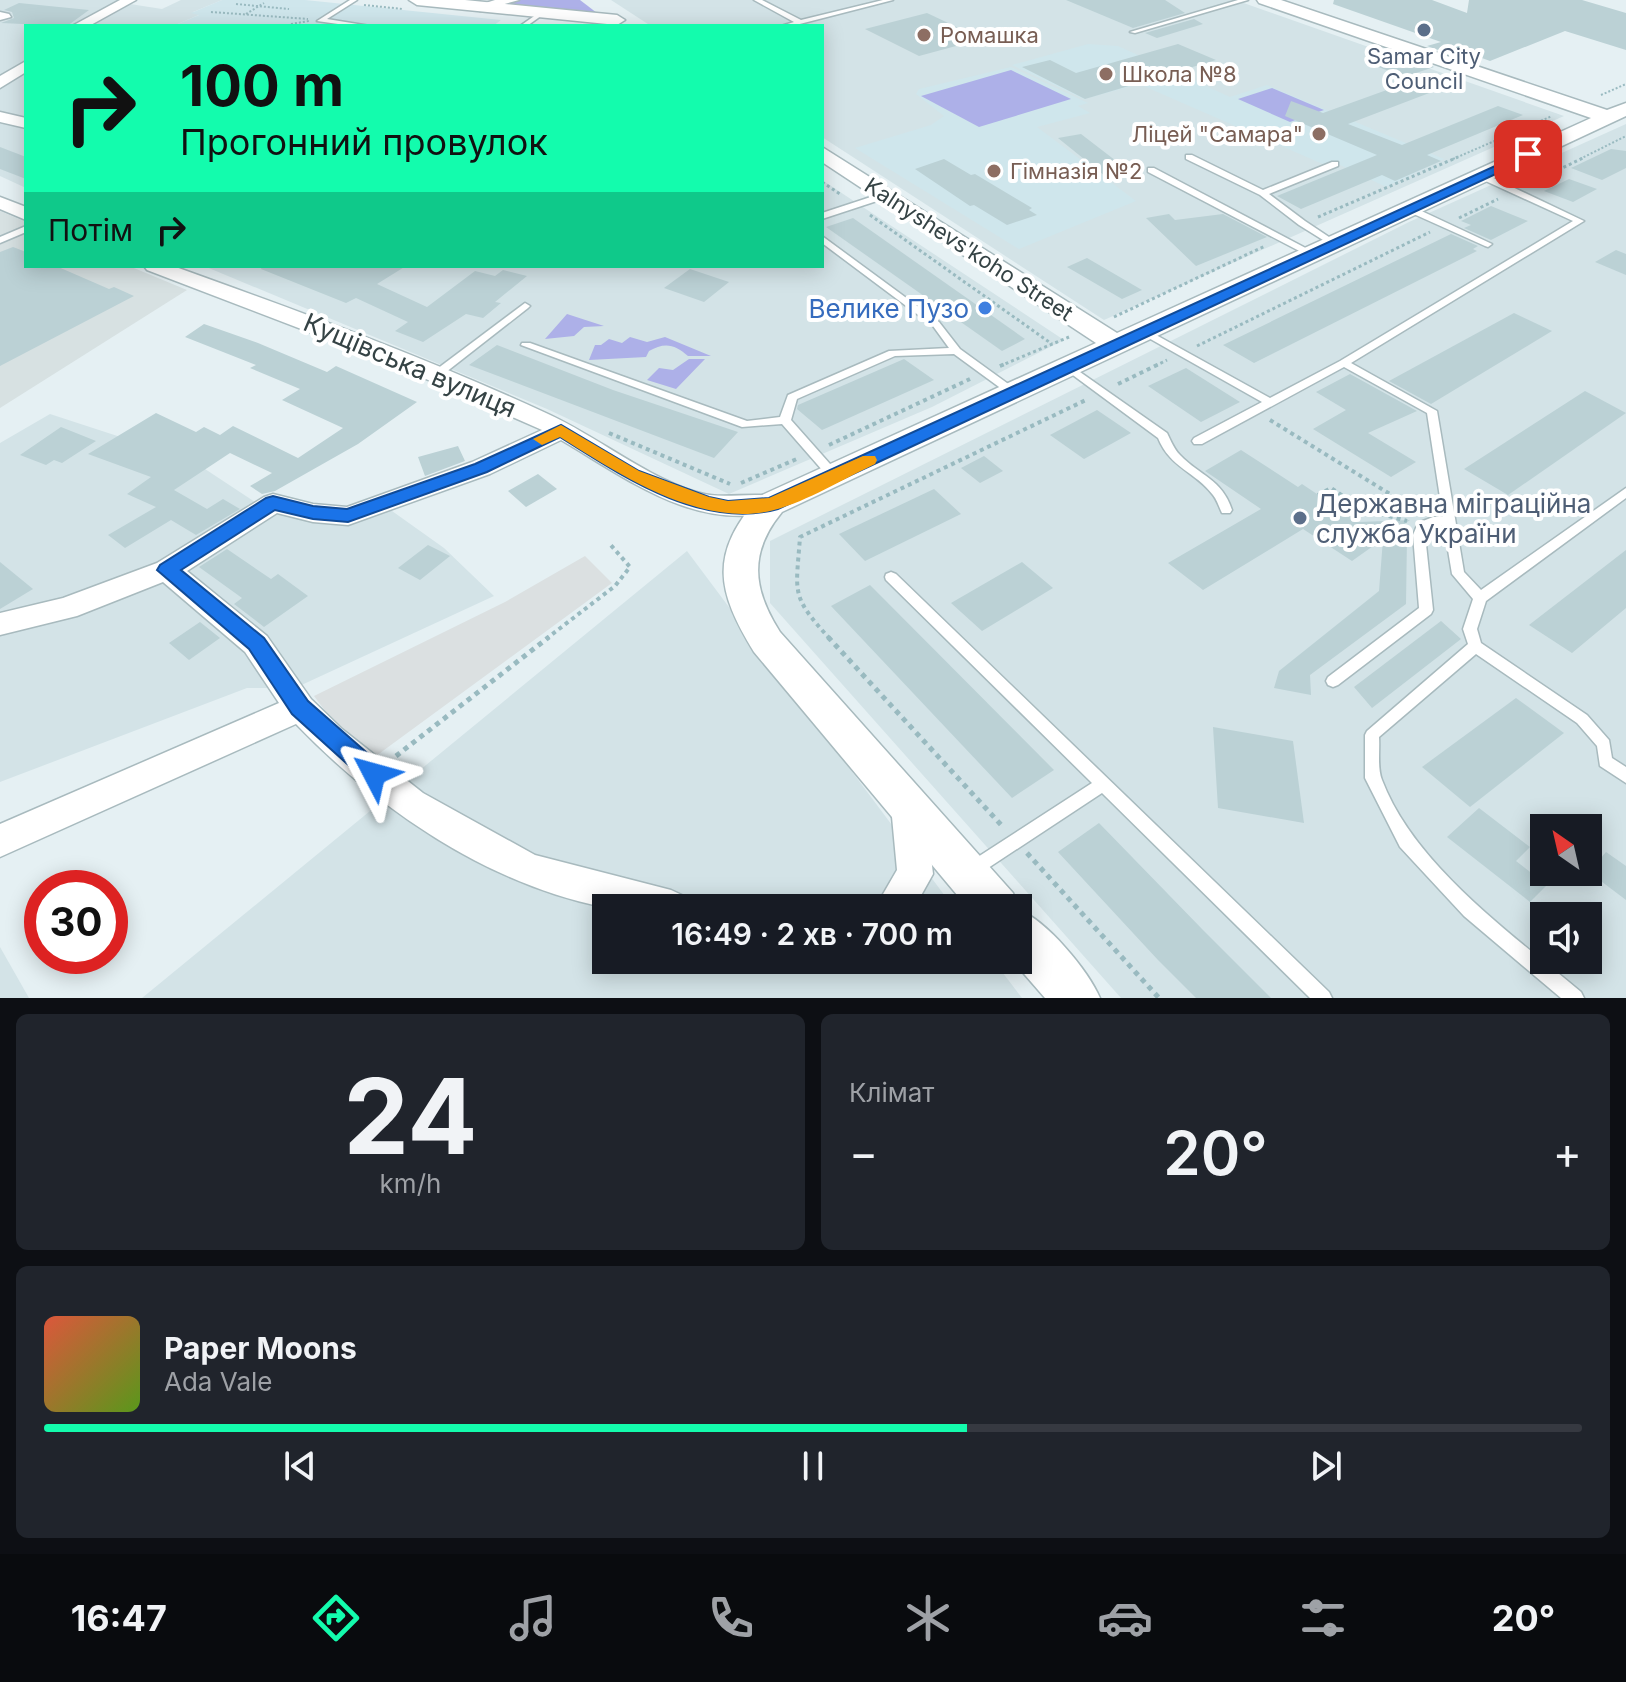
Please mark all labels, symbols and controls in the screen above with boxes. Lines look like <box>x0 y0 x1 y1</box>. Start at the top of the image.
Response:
marker: Samar City Council <box>1415 21 1433 39</box>
place label: Ромашка <box>940 22 1039 48</box>
marker: Ромашка <box>915 26 933 44</box>
place label: Samar City Council <box>1367 43 1481 94</box>
text: 100 m <box>180 52 344 120</box>
icon: right <box>48 56 152 160</box>
place label: Школа №8 <box>1122 61 1237 87</box>
marker: Школа №8 <box>1097 65 1115 83</box>
text: Прогонний провулок <box>180 120 548 164</box>
pin <box>1494 120 1562 188</box>
place label: Ліцей "Самара" <box>1132 121 1303 147</box>
marker: Ліцей "Самара" <box>1310 125 1328 143</box>
icon: arrive <box>1506 132 1550 176</box>
place label: Гімназія №2 <box>1010 158 1142 184</box>
marker: Гімназія №2 <box>985 162 1003 180</box>
street label: Kalnyshevsʹkoho Street <box>860 172 1078 326</box>
icon: right <box>149 208 193 252</box>
text: Потім <box>48 212 133 248</box>
place label: Велике Пузо <box>809 293 969 324</box>
marker: Велике Пузо <box>976 299 994 317</box>
street label: Кущівська вулиця <box>299 306 521 424</box>
place label: Державна міграційна служба України <box>1316 488 1591 549</box>
marker: Державна міграційна служба України <box>1291 509 1309 527</box>
position arrow <box>332 732 416 816</box>
north arrow <box>1530 814 1602 886</box>
map controls <box>1530 814 1602 974</box>
speed limit sign: 30 <box>24 870 128 974</box>
button: sound <box>1530 902 1602 974</box>
text: 16:49 · 2 хв · 700 m <box>671 916 953 952</box>
text: 24 <box>343 1053 478 1179</box>
text: Клімат <box>849 1077 934 1108</box>
text: 20° <box>1163 1117 1268 1189</box>
text: − <box>849 1126 878 1180</box>
text: + <box>1553 1126 1582 1180</box>
text: km/h <box>380 1168 441 1199</box>
text: Paper Moons <box>164 1330 357 1366</box>
text: Ada Vale <box>164 1366 272 1397</box>
icon: previous <box>278 1444 322 1488</box>
icon: pause <box>791 1444 835 1488</box>
icon: next <box>1304 1444 1348 1488</box>
icon: directions <box>308 1590 364 1646</box>
icon: music <box>505 1590 561 1646</box>
icon: phone <box>703 1590 759 1646</box>
icon: climate <box>900 1590 956 1646</box>
icon: car <box>1097 1590 1153 1646</box>
icon: filters <box>1295 1590 1351 1646</box>
text: 16:47 <box>71 1596 167 1640</box>
text: 20° <box>1492 1596 1555 1640</box>

